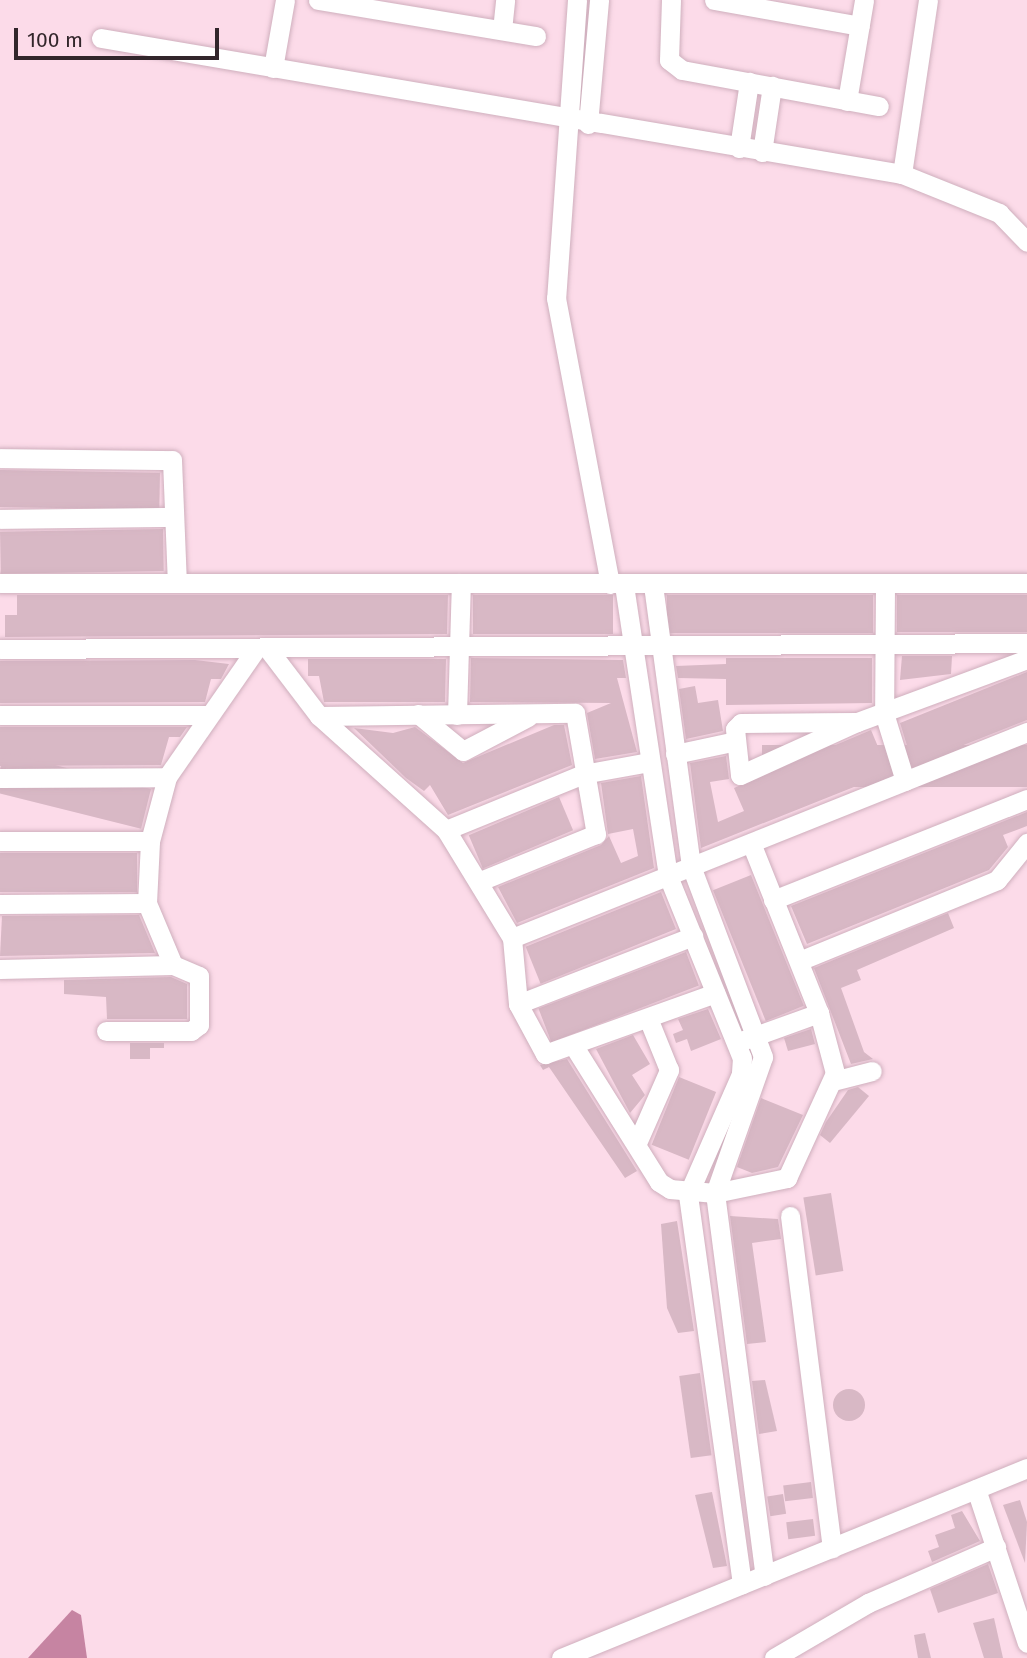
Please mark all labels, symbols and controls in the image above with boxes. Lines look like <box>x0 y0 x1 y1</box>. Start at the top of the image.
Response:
scale bar <box>18 14 222 58</box>
text: 100 m <box>27 27 83 53</box>

